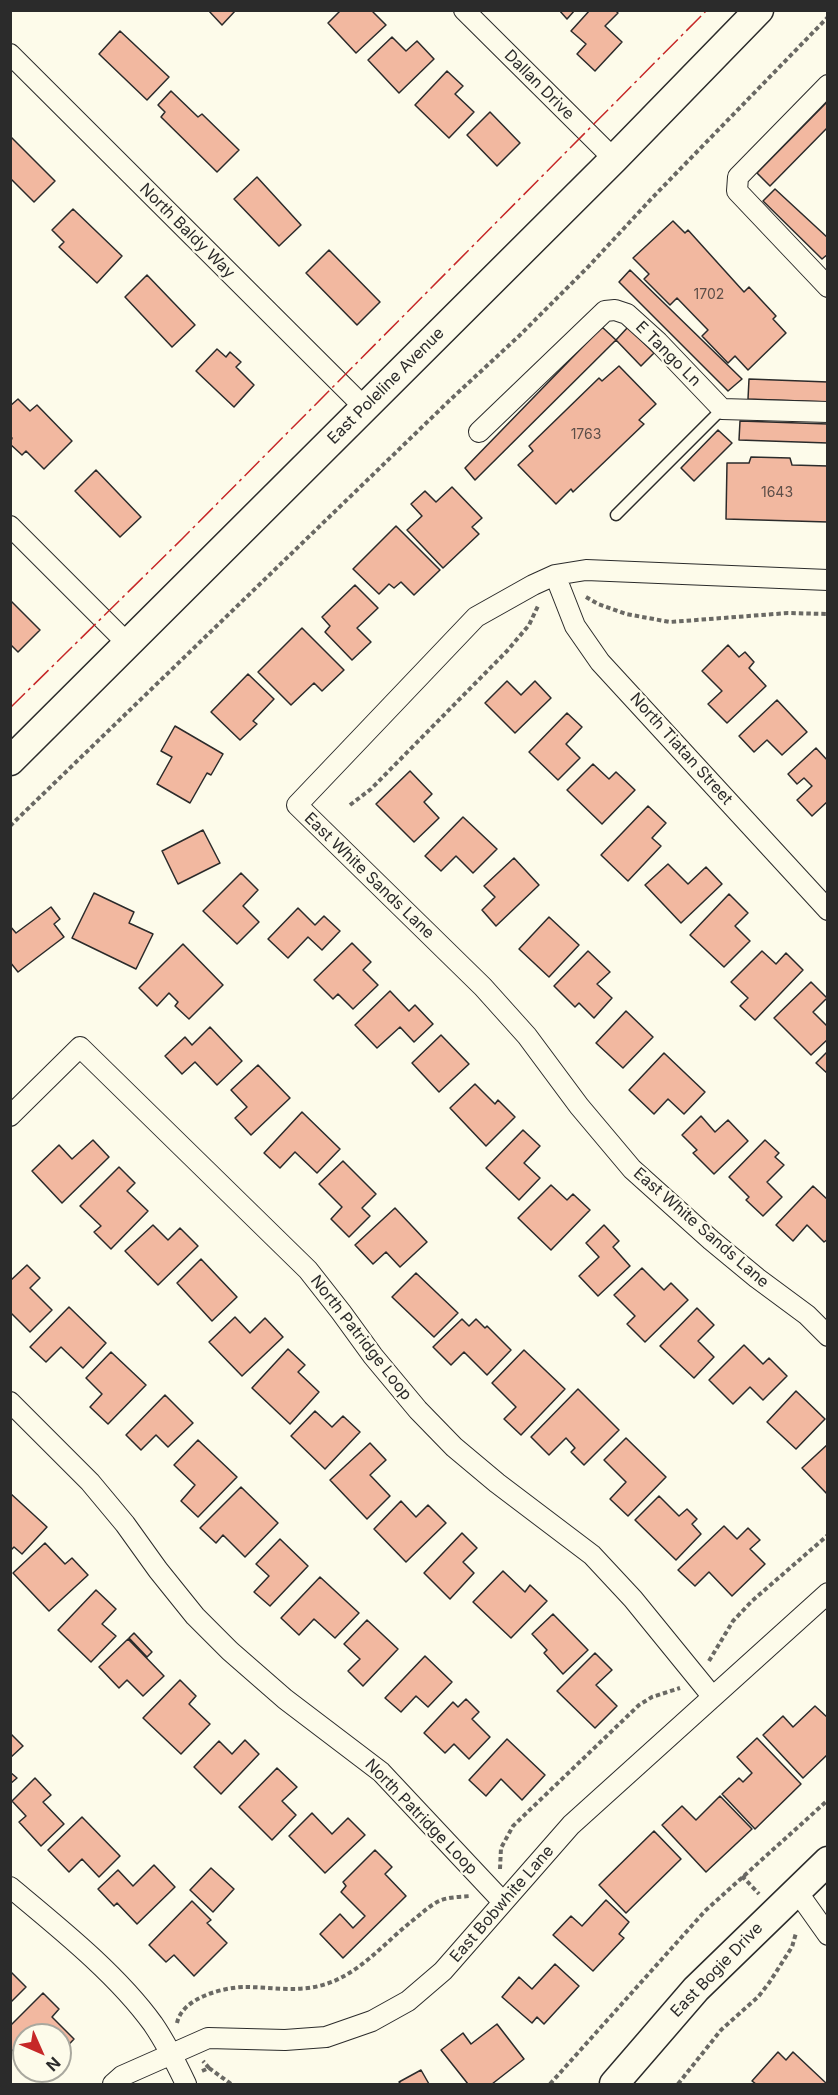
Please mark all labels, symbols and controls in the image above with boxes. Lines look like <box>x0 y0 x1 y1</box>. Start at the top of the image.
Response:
street label: Dallan Drive <box>500 46 578 124</box>
street label: North Baldy Way <box>135 179 239 283</box>
house number: 1702 <box>694 287 724 303</box>
street label: E Tango Ln <box>631 317 705 391</box>
street label: East Poleline Avenue <box>324 324 448 448</box>
house number: 1763 <box>571 427 601 443</box>
house number: 1643 <box>761 485 793 501</box>
street label: North Tiatan Street <box>626 689 736 809</box>
street label: East White Sands Lane <box>300 809 438 943</box>
street label: East White Sands Lane <box>629 1164 773 1292</box>
street label: North Patridge Loop <box>306 1272 416 1404</box>
street label: North Patridge Loop <box>361 1755 481 1879</box>
street label: East Bobwhite Lane <box>446 1842 558 1966</box>
street label: East Bogie Drive <box>667 1919 767 2021</box>
north arrow <box>12 2023 72 2083</box>
text: N <box>42 2053 65 2076</box>

